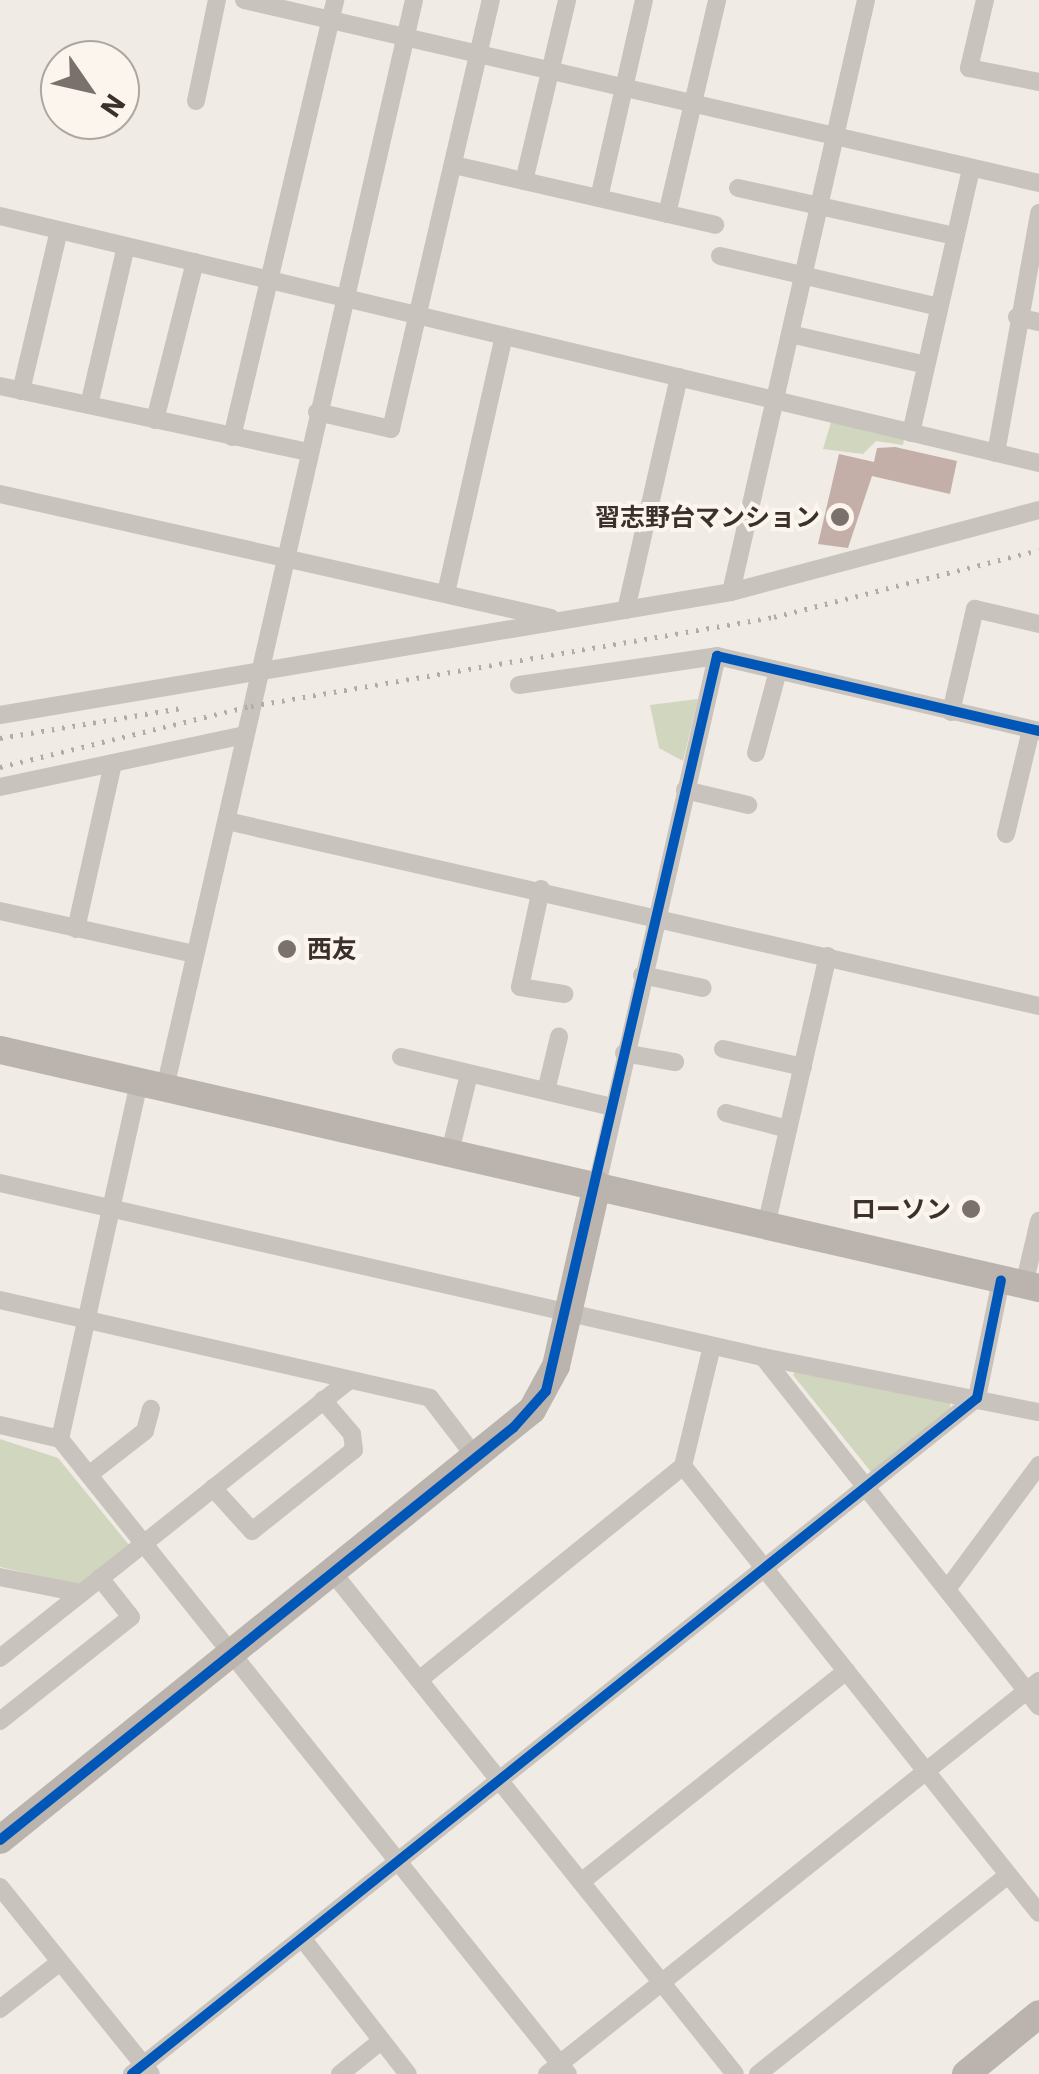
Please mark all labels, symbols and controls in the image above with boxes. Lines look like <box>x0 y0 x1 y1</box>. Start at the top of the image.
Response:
north arrow <box>40 40 140 140</box>
text: N <box>93 87 135 125</box>
place label: 習志野台マンション <box>595 502 820 532</box>
marker: 習志野台マンション <box>829 506 851 528</box>
place label: 西友 <box>307 934 357 964</box>
marker: 西友 <box>276 938 298 960</box>
place label: ローソン <box>851 1194 951 1224</box>
marker: ローソン <box>960 1198 982 1220</box>

